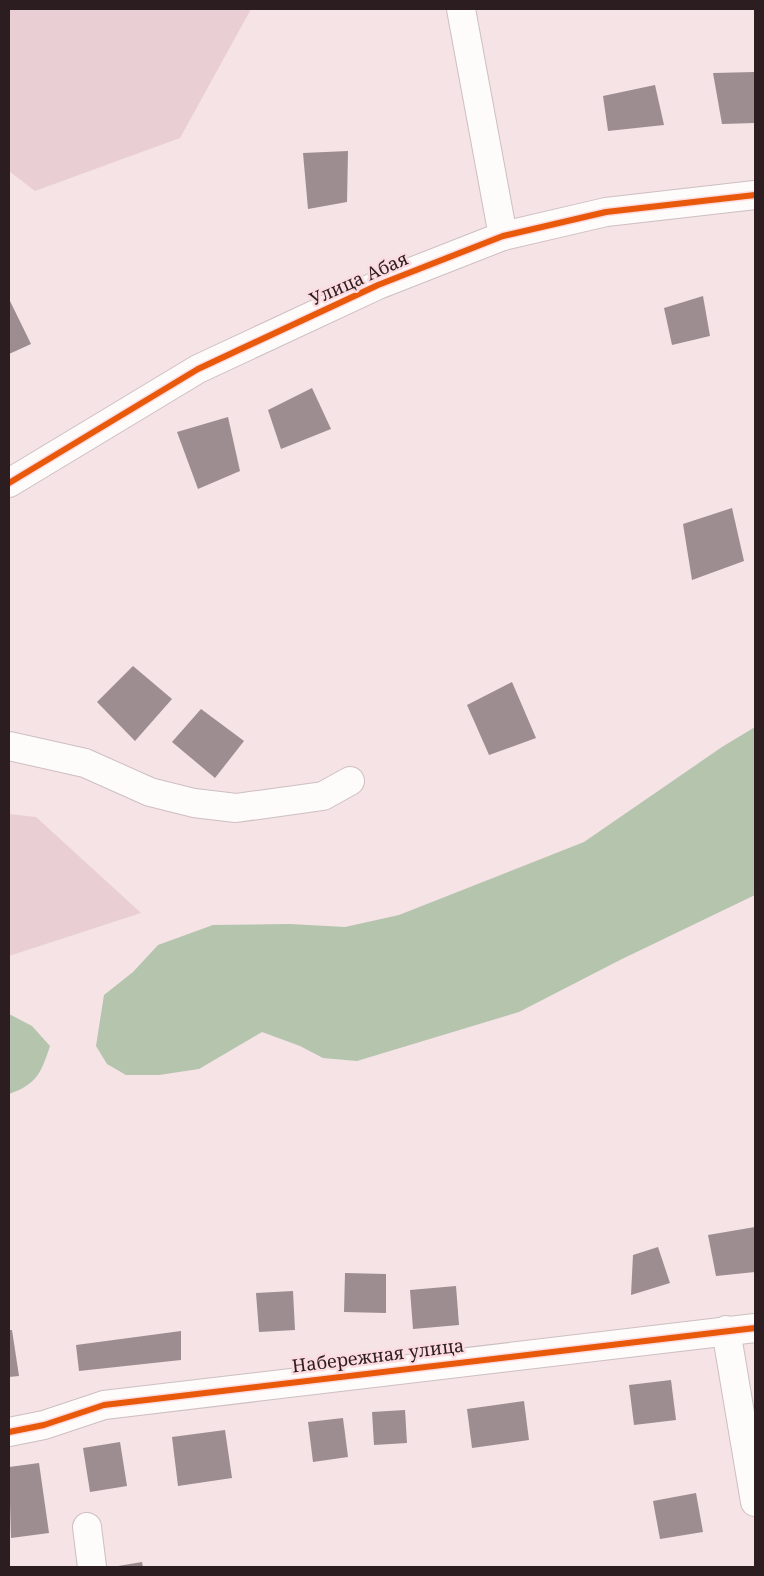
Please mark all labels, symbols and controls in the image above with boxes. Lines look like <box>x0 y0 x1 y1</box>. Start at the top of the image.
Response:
street label: Улица Абая <box>306 246 412 310</box>
street label: Набережная улица <box>291 1333 465 1377</box>

